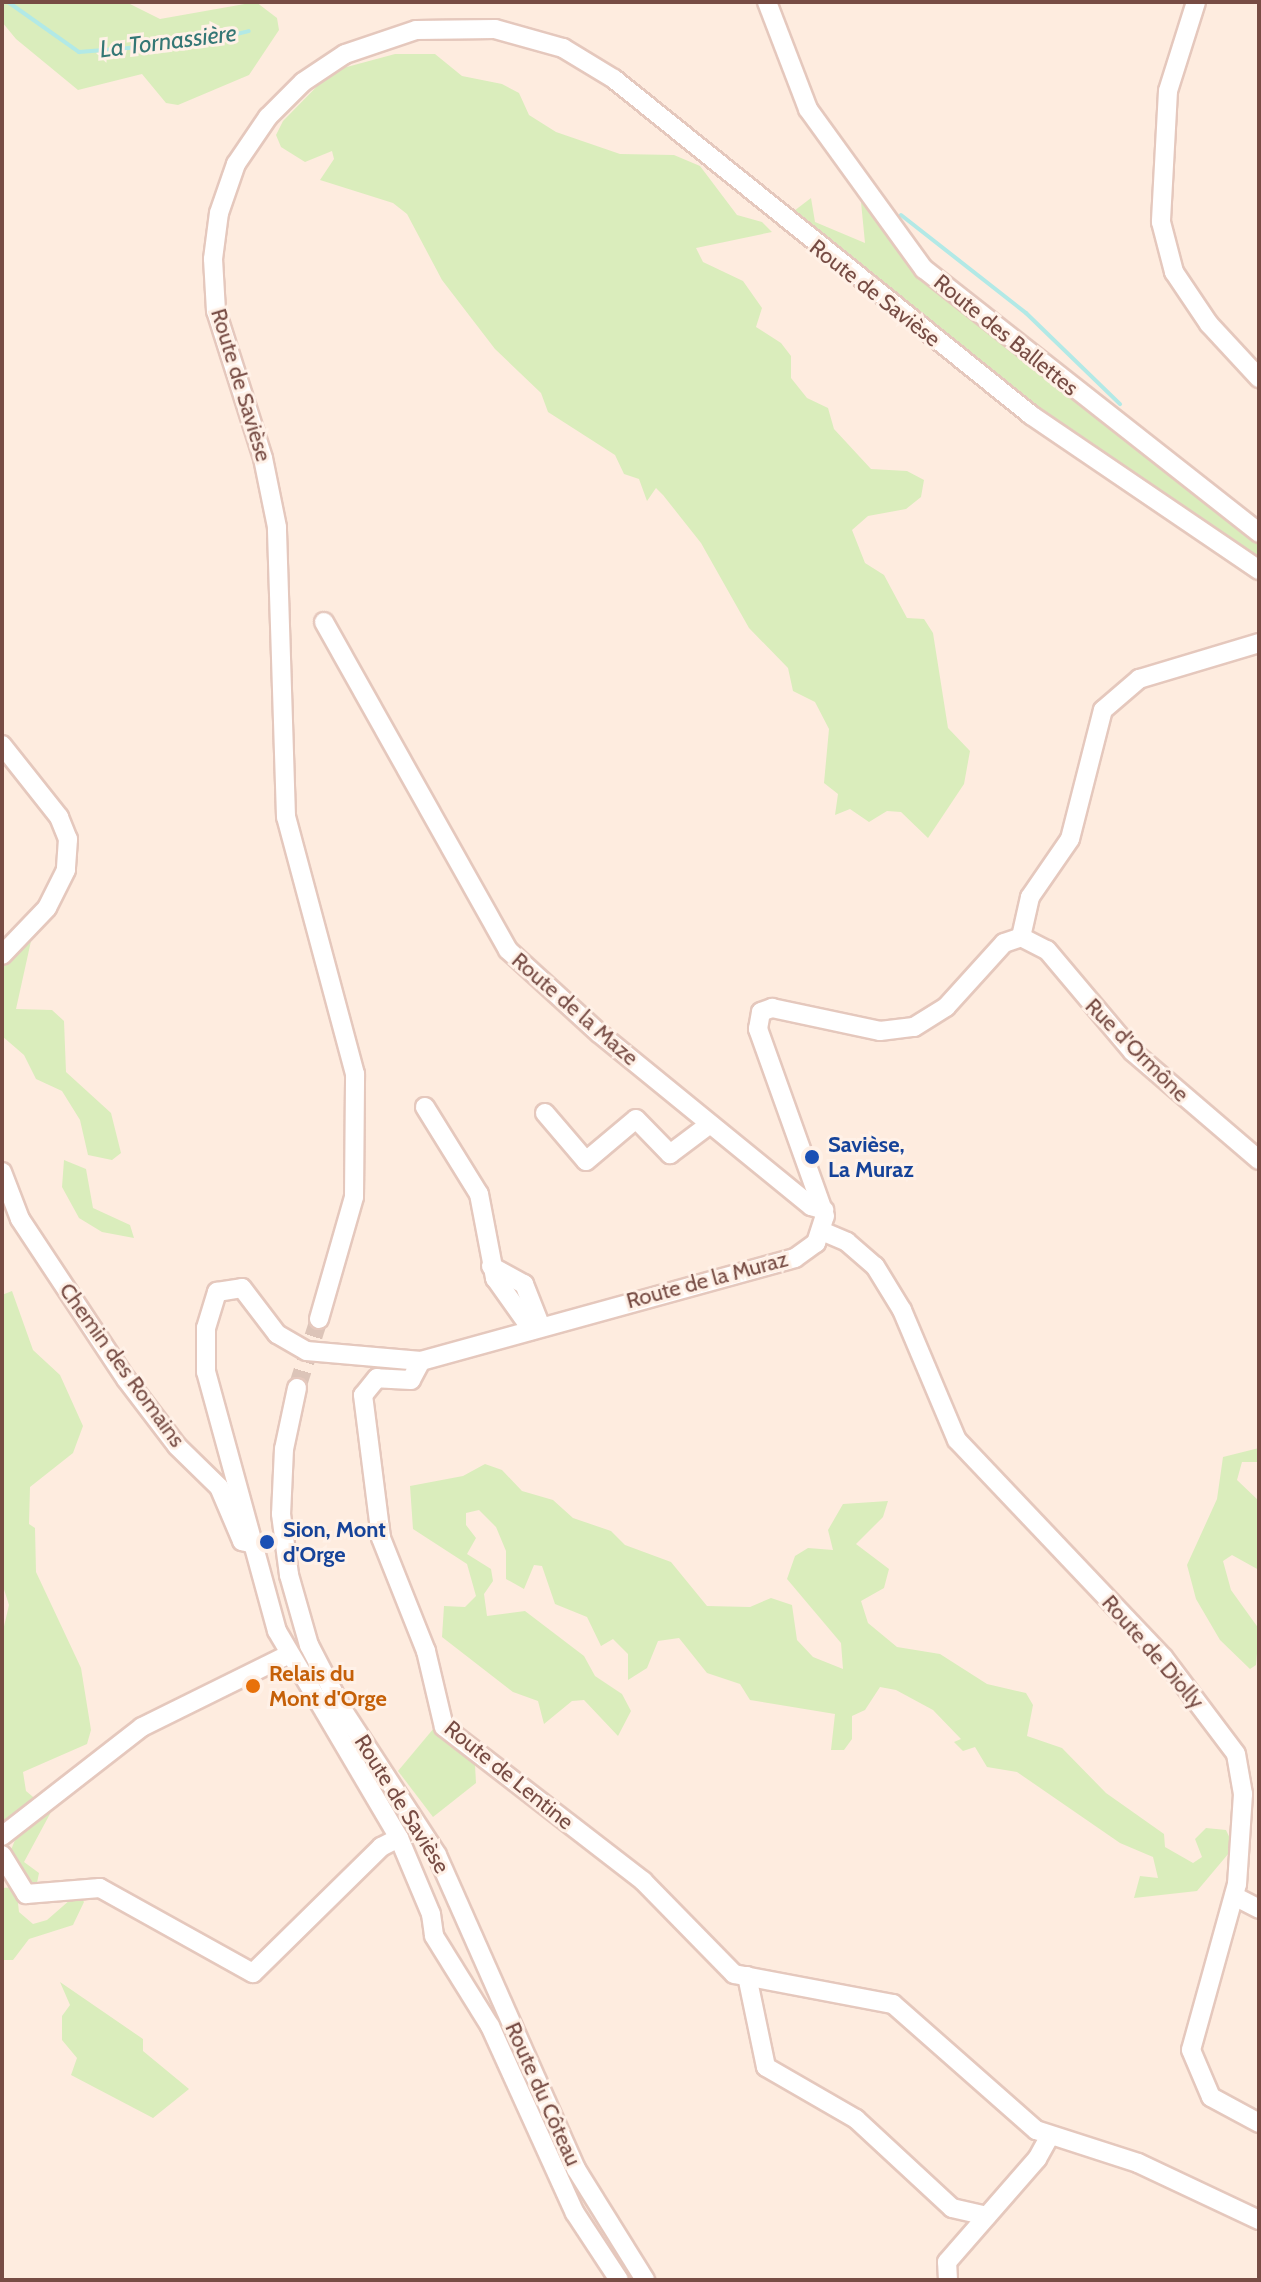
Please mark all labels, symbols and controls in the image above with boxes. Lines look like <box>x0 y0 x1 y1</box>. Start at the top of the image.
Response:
water label: La Tornassière <box>98 18 238 64</box>
street label: Route de Savièse <box>804 234 946 352</box>
street label: Route des Ballettes <box>929 269 1083 401</box>
street label: Route de Savièse <box>205 305 277 465</box>
street label: Route de la Maze <box>506 947 644 1071</box>
street label: Rue d'Ormône <box>1080 993 1194 1107</box>
place label: Savièse, La Muraz <box>828 1131 914 1182</box>
marker: Savièse, La Muraz <box>803 1148 821 1166</box>
street label: Route de la Muraz <box>623 1246 791 1314</box>
street label: Chemin des Romains <box>54 1278 190 1452</box>
place label: Sion, Mont d'Orge <box>283 1516 386 1568</box>
marker: Sion, Mont d'Orge <box>258 1533 276 1551</box>
street label: Route de Diolly <box>1096 1590 1210 1714</box>
place label: Relais du Mont d'Orge <box>269 1660 387 1712</box>
marker: Relais du Mont d'Orge <box>244 1677 262 1695</box>
street label: Route de Lentine <box>439 1715 579 1835</box>
street label: Route de Savièse <box>349 1730 455 1878</box>
street label: Route du Côteau <box>500 2018 586 2170</box>

